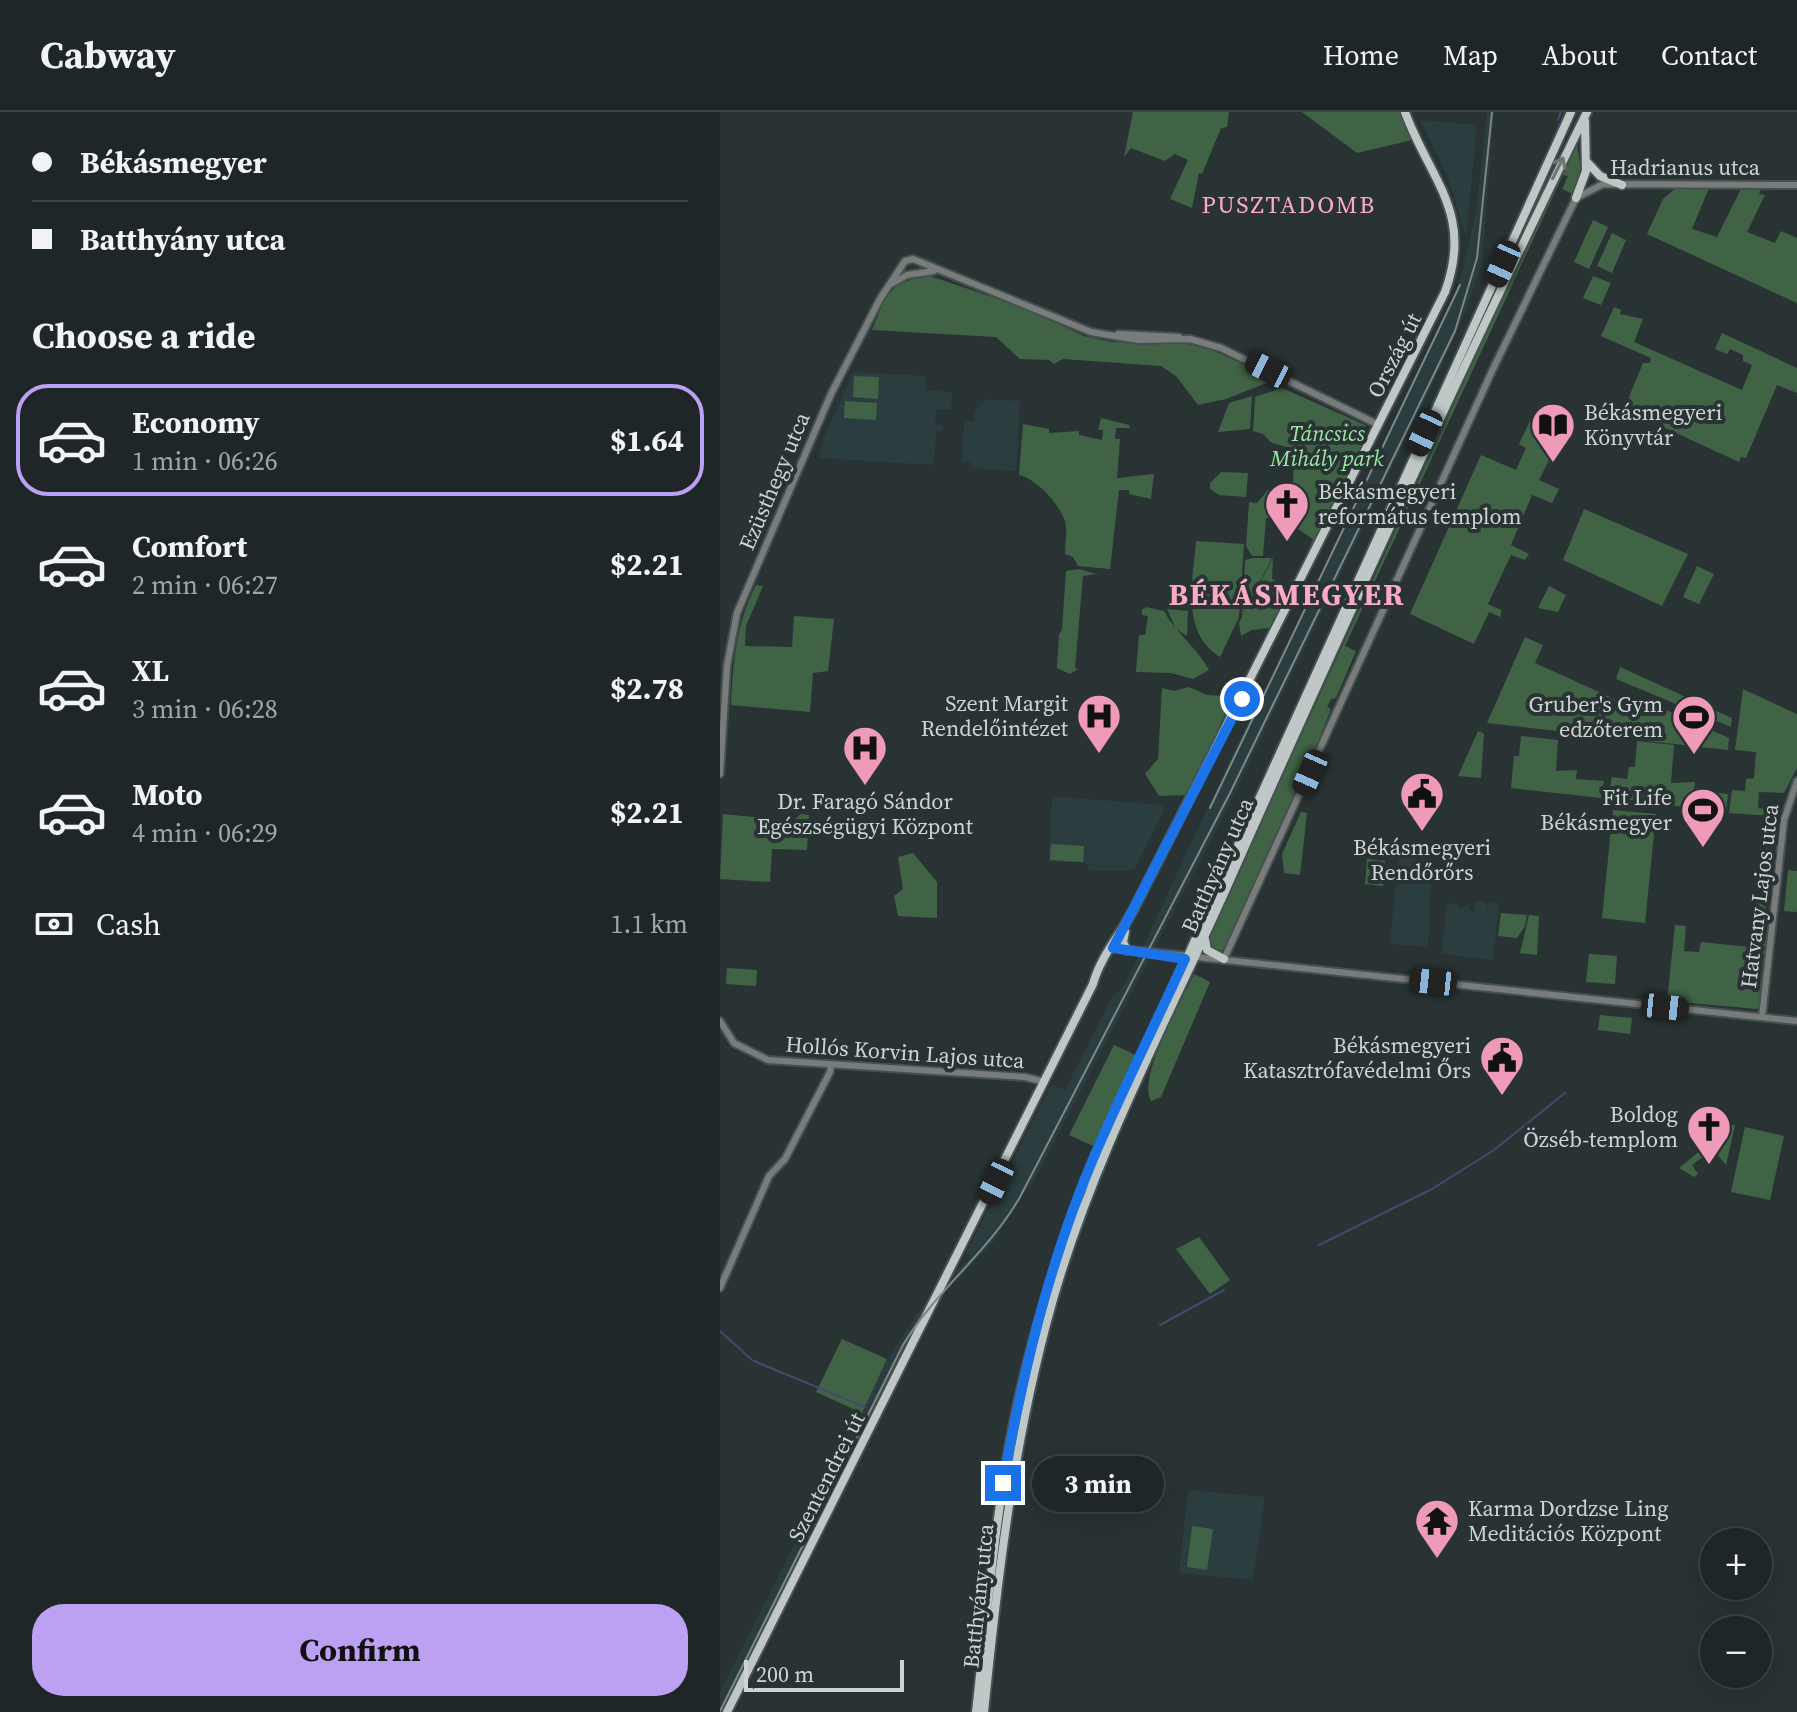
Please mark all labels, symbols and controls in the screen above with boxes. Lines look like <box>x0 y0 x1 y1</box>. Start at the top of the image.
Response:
text: Cabway <box>40 29 176 81</box>
text: Home <box>1323 36 1399 74</box>
text: Map <box>1443 36 1498 74</box>
text: About <box>1542 36 1617 74</box>
text: Contact <box>1661 36 1757 74</box>
text: Békásmegyer <box>80 142 267 183</box>
street label: Hadrianus utca <box>1610 152 1761 182</box>
one-way arrow <box>1551 157 1567 181</box>
district label: PUSZTADOMB <box>1202 188 1376 221</box>
text: Batthyány utca <box>80 219 286 260</box>
car <box>1482 237 1524 291</box>
street label: Ország út <box>1360 307 1429 403</box>
text: Choose a ride <box>32 311 255 360</box>
car <box>1241 348 1295 392</box>
place label: Békásmegyeri Könyvtár <box>1584 397 1722 452</box>
library icon: Békásmegyeri Könyvtár <box>1529 401 1577 464</box>
text: Economy <box>132 402 260 443</box>
icon: car <box>36 404 108 476</box>
car <box>1404 406 1446 460</box>
street label: Ezüsthegy utca <box>731 407 817 555</box>
park label: Táncsics Mihály park <box>1269 418 1384 473</box>
text: $1.64 <box>610 420 684 461</box>
text: 1 min · 06:26 <box>132 443 278 479</box>
place label: Békásmegyeri református templom <box>1318 476 1522 531</box>
church icon: Békásmegyeri református templom <box>1263 480 1311 543</box>
text: Comfort <box>132 526 247 567</box>
icon: car <box>36 528 108 600</box>
text: $2.21 <box>610 544 684 585</box>
text: 2 min · 06:27 <box>132 567 278 603</box>
district label: BÉKÁSMEGYER <box>1168 574 1406 615</box>
text: XL <box>132 650 169 691</box>
icon: car <box>36 652 108 724</box>
text: $2.78 <box>610 668 684 709</box>
route start <box>1224 681 1260 717</box>
place label: Szent Margit Rendelőintézet <box>921 688 1069 743</box>
place label: Gruber's Gym edzőterem <box>1529 689 1663 744</box>
text: 3 min · 06:28 <box>132 691 278 727</box>
hospital icon: Szent Margit Rendelőintézet <box>1075 692 1123 755</box>
sports icon: Gruber's Gym edzőterem <box>1670 693 1718 756</box>
hospital icon: Dr. Faragó Sándor Egészségügyi Központ <box>841 724 889 787</box>
car <box>1289 746 1331 800</box>
public building icon: Békásmegyeri Rendőrőrs <box>1398 770 1446 833</box>
text: Moto <box>132 774 203 815</box>
icon: car <box>36 776 108 848</box>
place label: Fit Life Békásmegyer <box>1540 782 1673 837</box>
place label: Dr. Faragó Sándor Egészségügyi Központ <box>757 786 974 841</box>
sports icon: Fit Life Békásmegyer <box>1679 786 1727 849</box>
text: $2.21 <box>610 792 684 833</box>
street label: Batthyány utca <box>1174 792 1261 937</box>
street label: Hatvany Lajos utca <box>1733 801 1785 990</box>
text: 4 min · 06:29 <box>132 815 278 851</box>
place label: Békásmegyeri Rendőrőrs <box>1353 832 1491 887</box>
icon: cash <box>32 902 76 946</box>
text: Cash <box>96 904 161 945</box>
text: 1.1 km <box>610 906 688 942</box>
car <box>1408 968 1458 996</box>
car <box>1640 993 1690 1021</box>
street label: Hollós Korvin Lajos utca <box>784 1029 1026 1075</box>
place label: Békásmegyeri Katasztrófavédelmi Őrs <box>1243 1030 1471 1085</box>
public building icon: Békásmegyeri Katasztrófavédelmi Őrs <box>1478 1034 1526 1097</box>
place label: Boldog Özséb-templom <box>1523 1099 1678 1154</box>
church icon: Boldog Özséb-templom <box>1685 1103 1733 1166</box>
car <box>975 1155 1017 1209</box>
street label: Szentendrei út <box>780 1406 872 1547</box>
callout: 3 min <box>1031 1455 1163 1511</box>
route end <box>985 1465 1021 1501</box>
text: 3 min <box>1064 1466 1132 1502</box>
place label: Karma Dordzse Ling Meditációs Központ <box>1468 1493 1669 1548</box>
temple icon: Karma Dordzse Ling Meditációs Központ <box>1413 1497 1461 1560</box>
street label: Batthyány utca <box>955 1522 1001 1670</box>
map controls <box>1700 1528 1772 1688</box>
button: + <box>1700 1528 1772 1600</box>
button: Confirm <box>32 1604 688 1696</box>
button: − <box>1700 1616 1772 1688</box>
scale bar <box>744 1656 904 1692</box>
text: 200 m <box>756 1659 814 1689</box>

